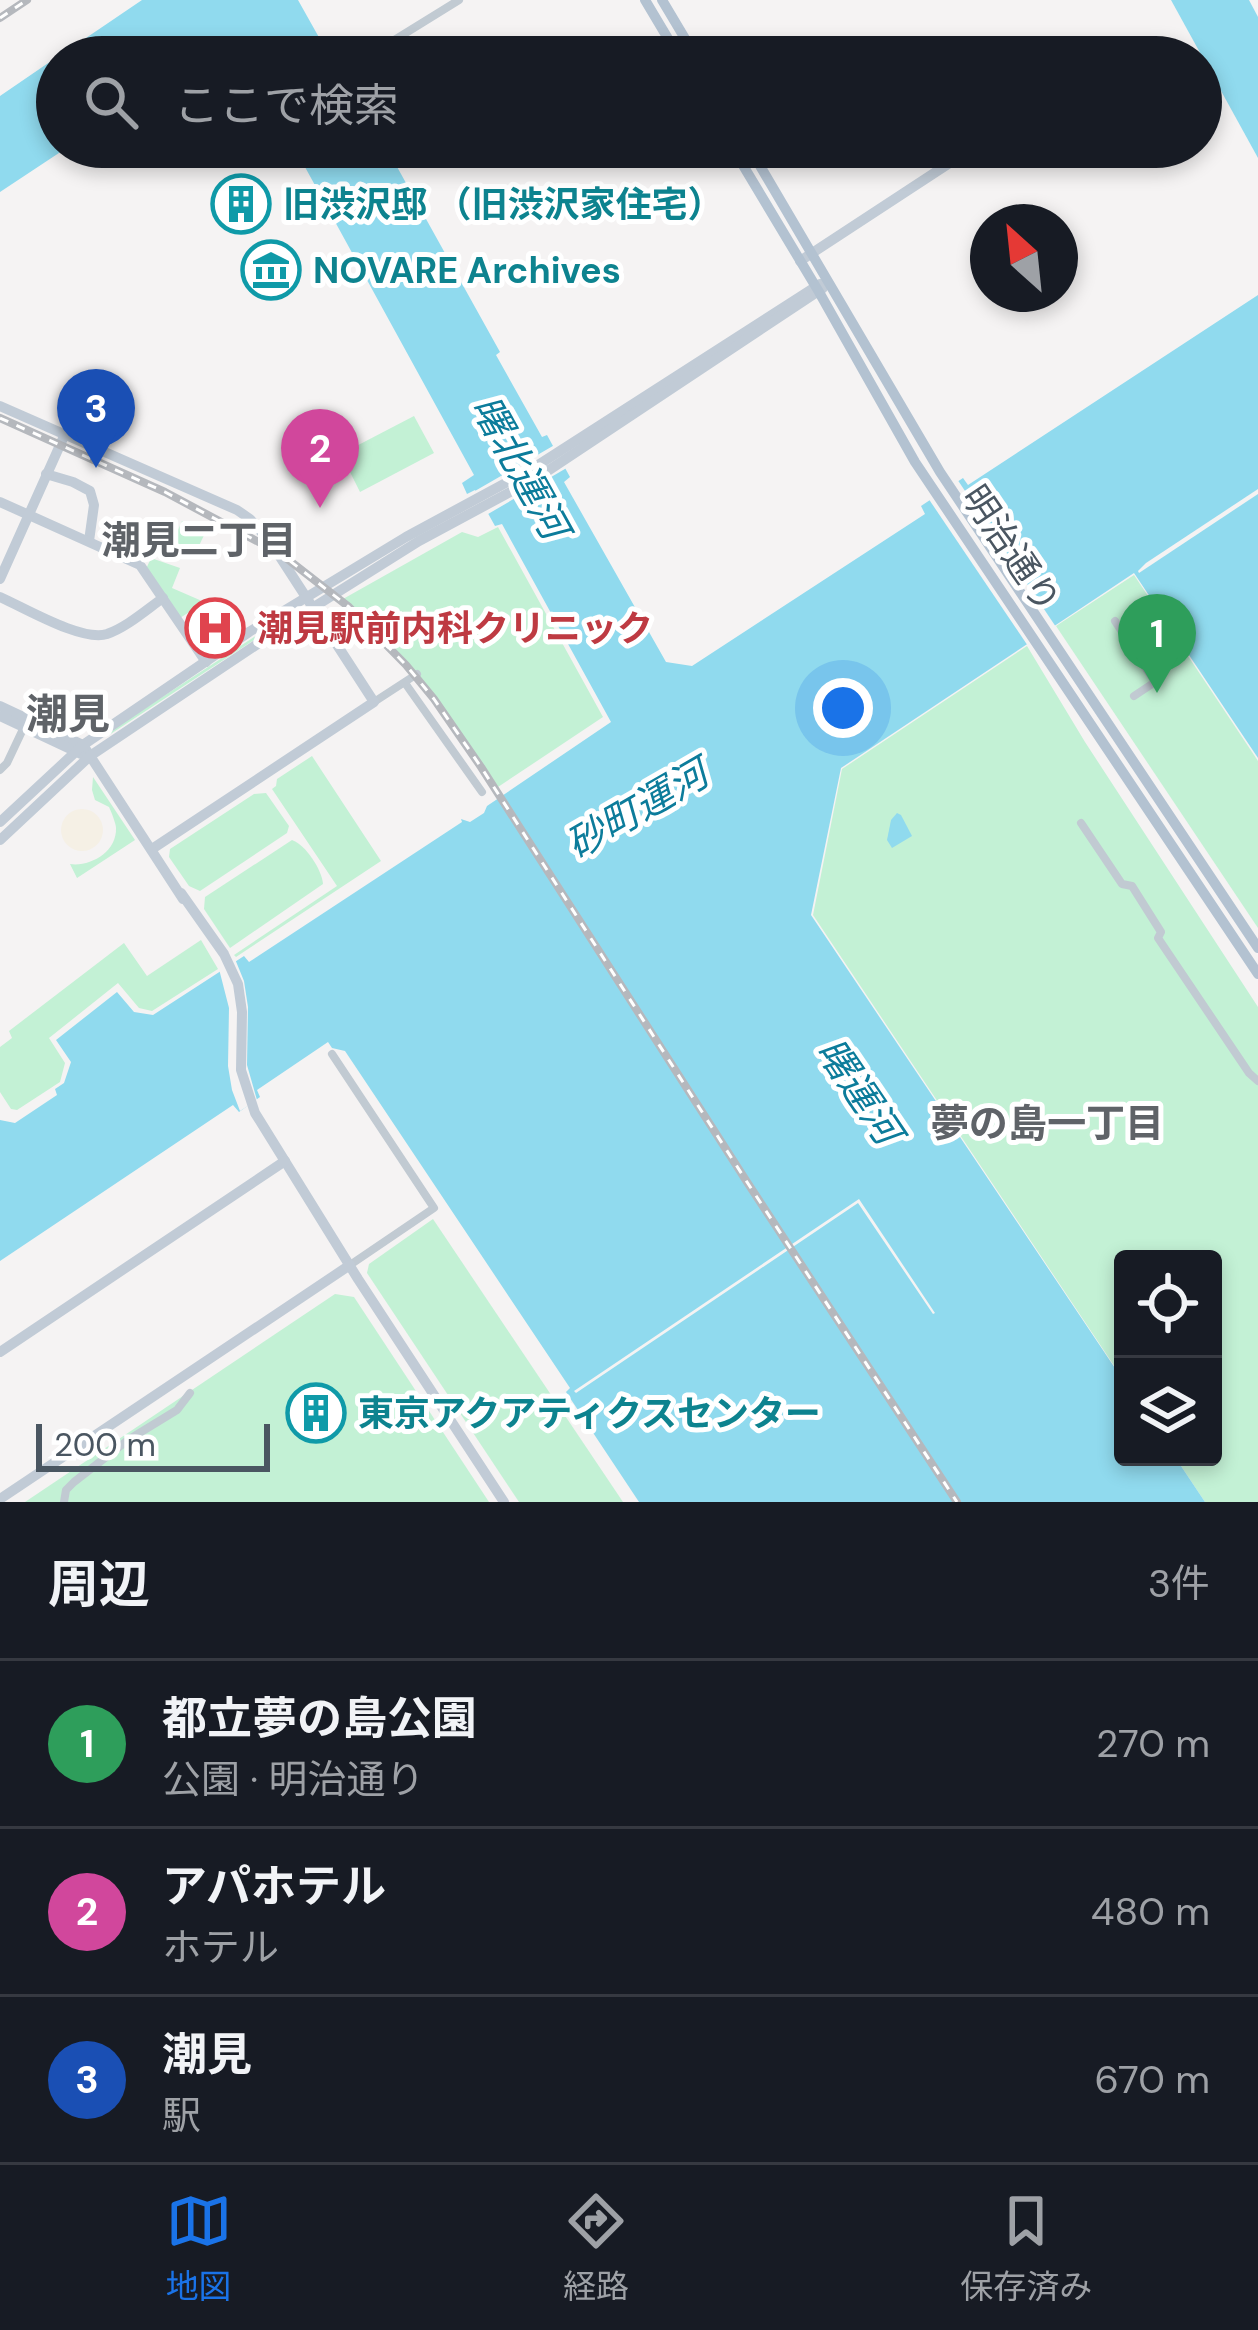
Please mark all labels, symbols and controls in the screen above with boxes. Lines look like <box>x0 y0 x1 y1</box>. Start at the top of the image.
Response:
search box <box>36 36 1222 168</box>
icon: search <box>78 69 144 135</box>
text: ここで検索 <box>174 76 399 135</box>
building icon: 旧渋沢邸 （旧渋沢家住宅） <box>210 173 272 235</box>
place label: 旧渋沢邸 （旧渋沢家住宅） <box>283 181 723 228</box>
north arrow <box>970 204 1078 312</box>
museum icon: NOVARE Archives <box>240 239 302 301</box>
place label: NOVARE Archives <box>313 247 621 294</box>
pin: 3 <box>57 369 135 468</box>
water label: 曙北運河 <box>460 386 584 554</box>
pin: 2 <box>281 409 359 508</box>
street label: 明治通り <box>951 476 1071 622</box>
district label: 潮見二丁目 <box>101 515 297 566</box>
pin: 1 <box>1118 594 1196 693</box>
hospital icon: 潮見駅前内科クリニック <box>184 597 246 659</box>
place label: 潮見駅前内科クリニック <box>257 605 653 652</box>
your location <box>813 678 873 738</box>
district label: 潮見 <box>26 687 110 742</box>
water label: 砂町運河 <box>557 744 723 870</box>
water label: 曙運河 <box>805 1028 917 1160</box>
district label: 夢の島一丁目 <box>930 1098 1164 1149</box>
map controls <box>1114 1250 1222 1466</box>
button: locate <box>1114 1250 1222 1358</box>
button: layers <box>1114 1358 1222 1466</box>
building icon: 東京アクアティクスセンター <box>285 1382 347 1444</box>
place label: 東京アクアティクスセンター <box>358 1390 821 1437</box>
scale bar <box>36 1418 270 1471</box>
text: 200 m <box>54 1423 156 1466</box>
text: 周辺 <box>48 1551 150 1618</box>
text: 3件 <box>1148 1558 1210 1609</box>
text: 都立夢の島公園 <box>162 1689 477 1748</box>
text: 1 <box>80 1718 94 1769</box>
text: 270 m <box>1096 1718 1210 1769</box>
text: 公園 · 明治通り <box>162 1754 424 1805</box>
text: アパホテル <box>162 1857 386 1916</box>
text: 2 <box>76 1886 98 1937</box>
text: 480 m <box>1091 1886 1210 1937</box>
text: ホテル <box>162 1922 279 1973</box>
text: 潮見 <box>162 2025 252 2084</box>
text: 3 <box>75 2054 99 2105</box>
text: 670 m <box>1094 2054 1210 2105</box>
text: 駅 <box>162 2090 201 2141</box>
tab: 地図 <box>166 2188 232 2308</box>
tab: 経路 <box>563 2188 629 2308</box>
tab: 保存済み <box>960 2188 1092 2308</box>

